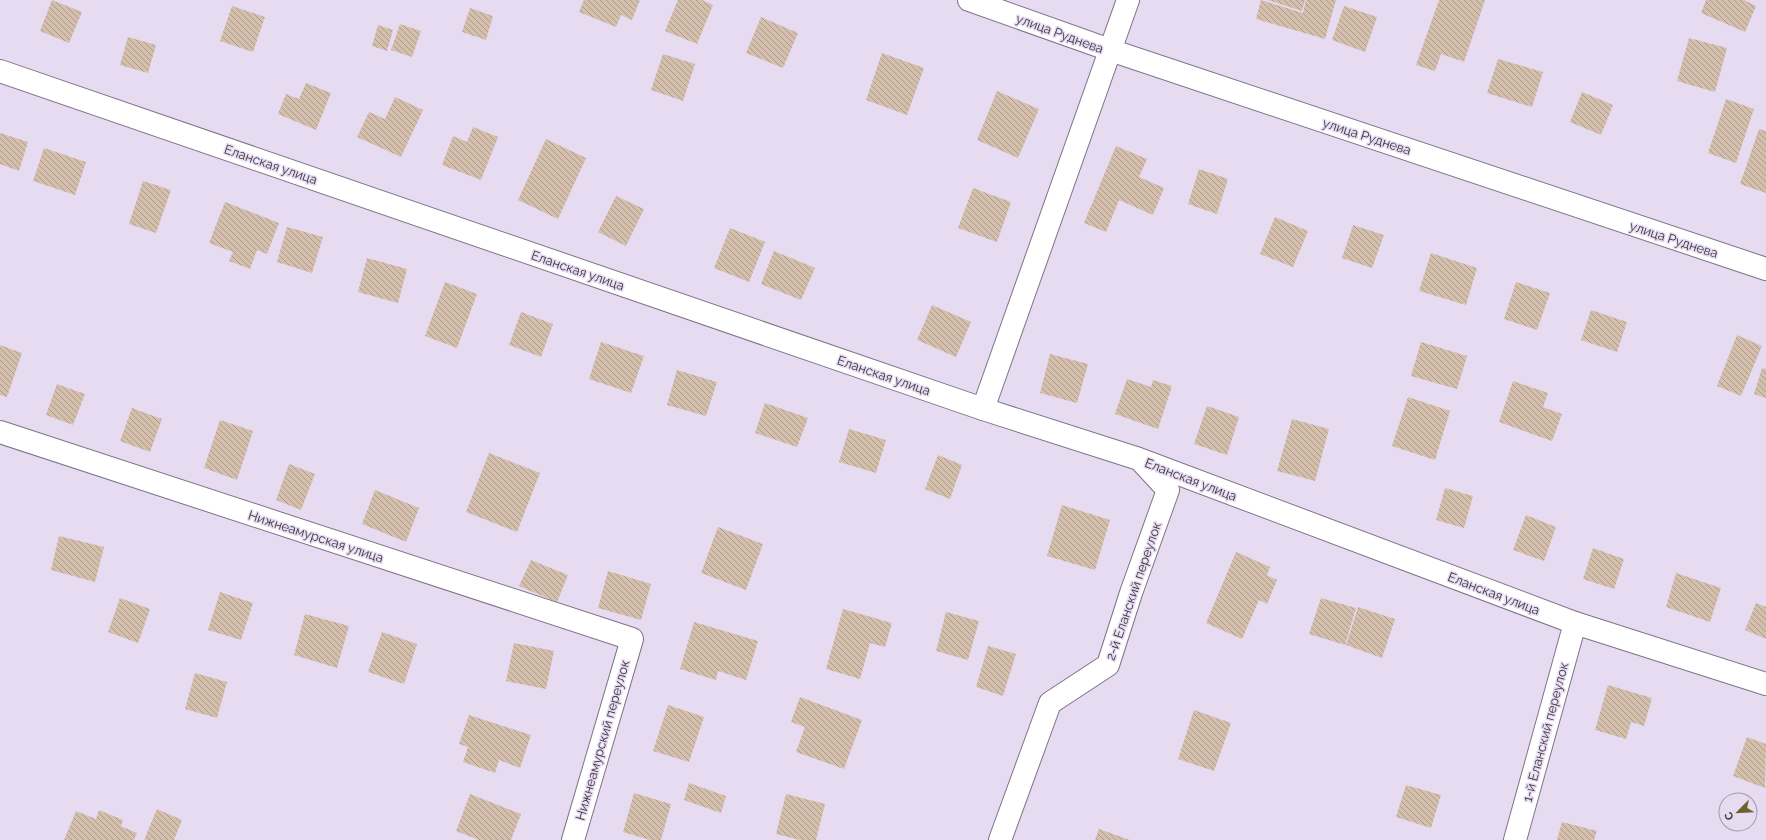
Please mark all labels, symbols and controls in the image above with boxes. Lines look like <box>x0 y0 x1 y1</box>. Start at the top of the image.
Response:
street label: улица Руднева <box>1014 11 1106 56</box>
street label: улица Руднева <box>1321 115 1413 158</box>
street label: Еланская улица <box>222 142 319 187</box>
street label: улица Руднева <box>1628 218 1720 261</box>
street label: Еланская улица <box>529 248 626 293</box>
street label: Еланская улица <box>835 353 932 398</box>
street label: Еланская улица <box>1143 455 1239 504</box>
street label: Нижнеамурская улица <box>246 507 385 565</box>
street label: 2-й Еланский переулок <box>1103 520 1164 662</box>
street label: Еланская улица <box>1446 569 1542 618</box>
street label: Нижнеамурский переулок <box>572 658 633 822</box>
street label: 1-й Еланский переулок <box>1520 660 1571 804</box>
north arrow <box>1718 792 1758 832</box>
text: С <box>1722 809 1737 822</box>

